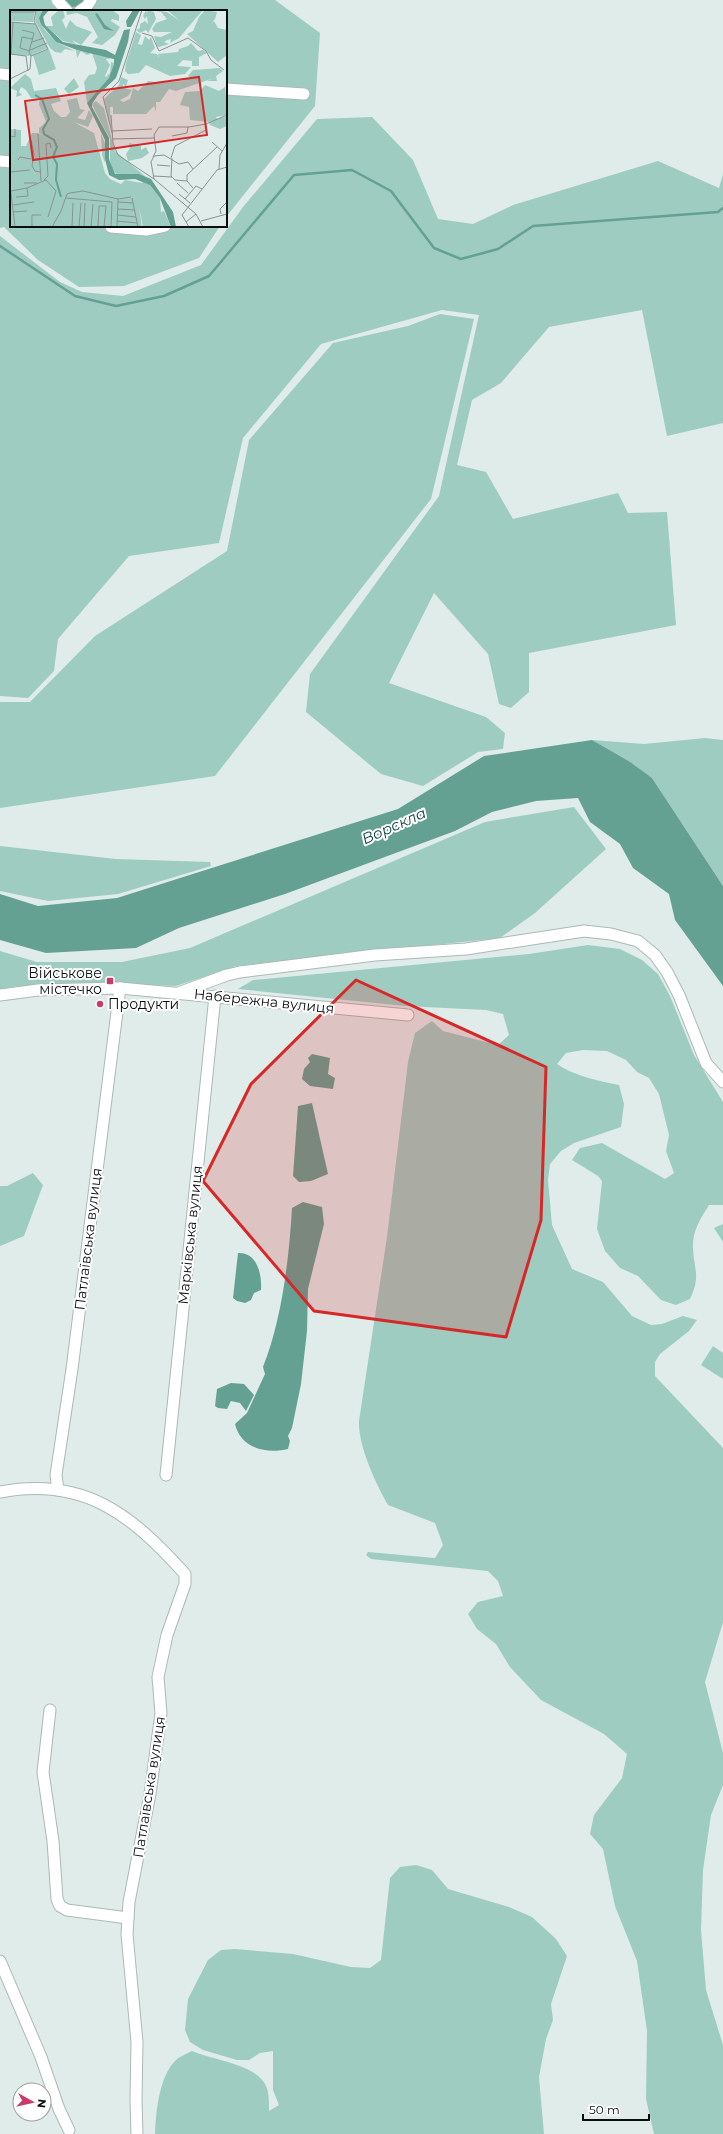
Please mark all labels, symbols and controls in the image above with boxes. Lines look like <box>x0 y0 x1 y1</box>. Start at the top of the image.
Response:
inset map <box>10 10 227 227</box>
water label: Ворскла <box>359 803 429 848</box>
place label: Військове містечко <box>28 964 102 998</box>
marker: Військове містечко <box>105 976 115 986</box>
street label: Набережна вулиця <box>193 985 335 1017</box>
place label: Продукти <box>108 995 179 1013</box>
marker: Продукти <box>95 999 105 1009</box>
street label: Марківська вулиця <box>174 1165 206 1305</box>
street label: Патлаївська вулиця <box>70 1167 106 1311</box>
street label: Патлаївська вулиця <box>129 1715 169 1859</box>
north arrow <box>12 2082 52 2122</box>
scale bar <box>583 2096 649 2122</box>
text: N <box>34 2098 49 2109</box>
text: 50 m <box>589 2102 620 2117</box>

